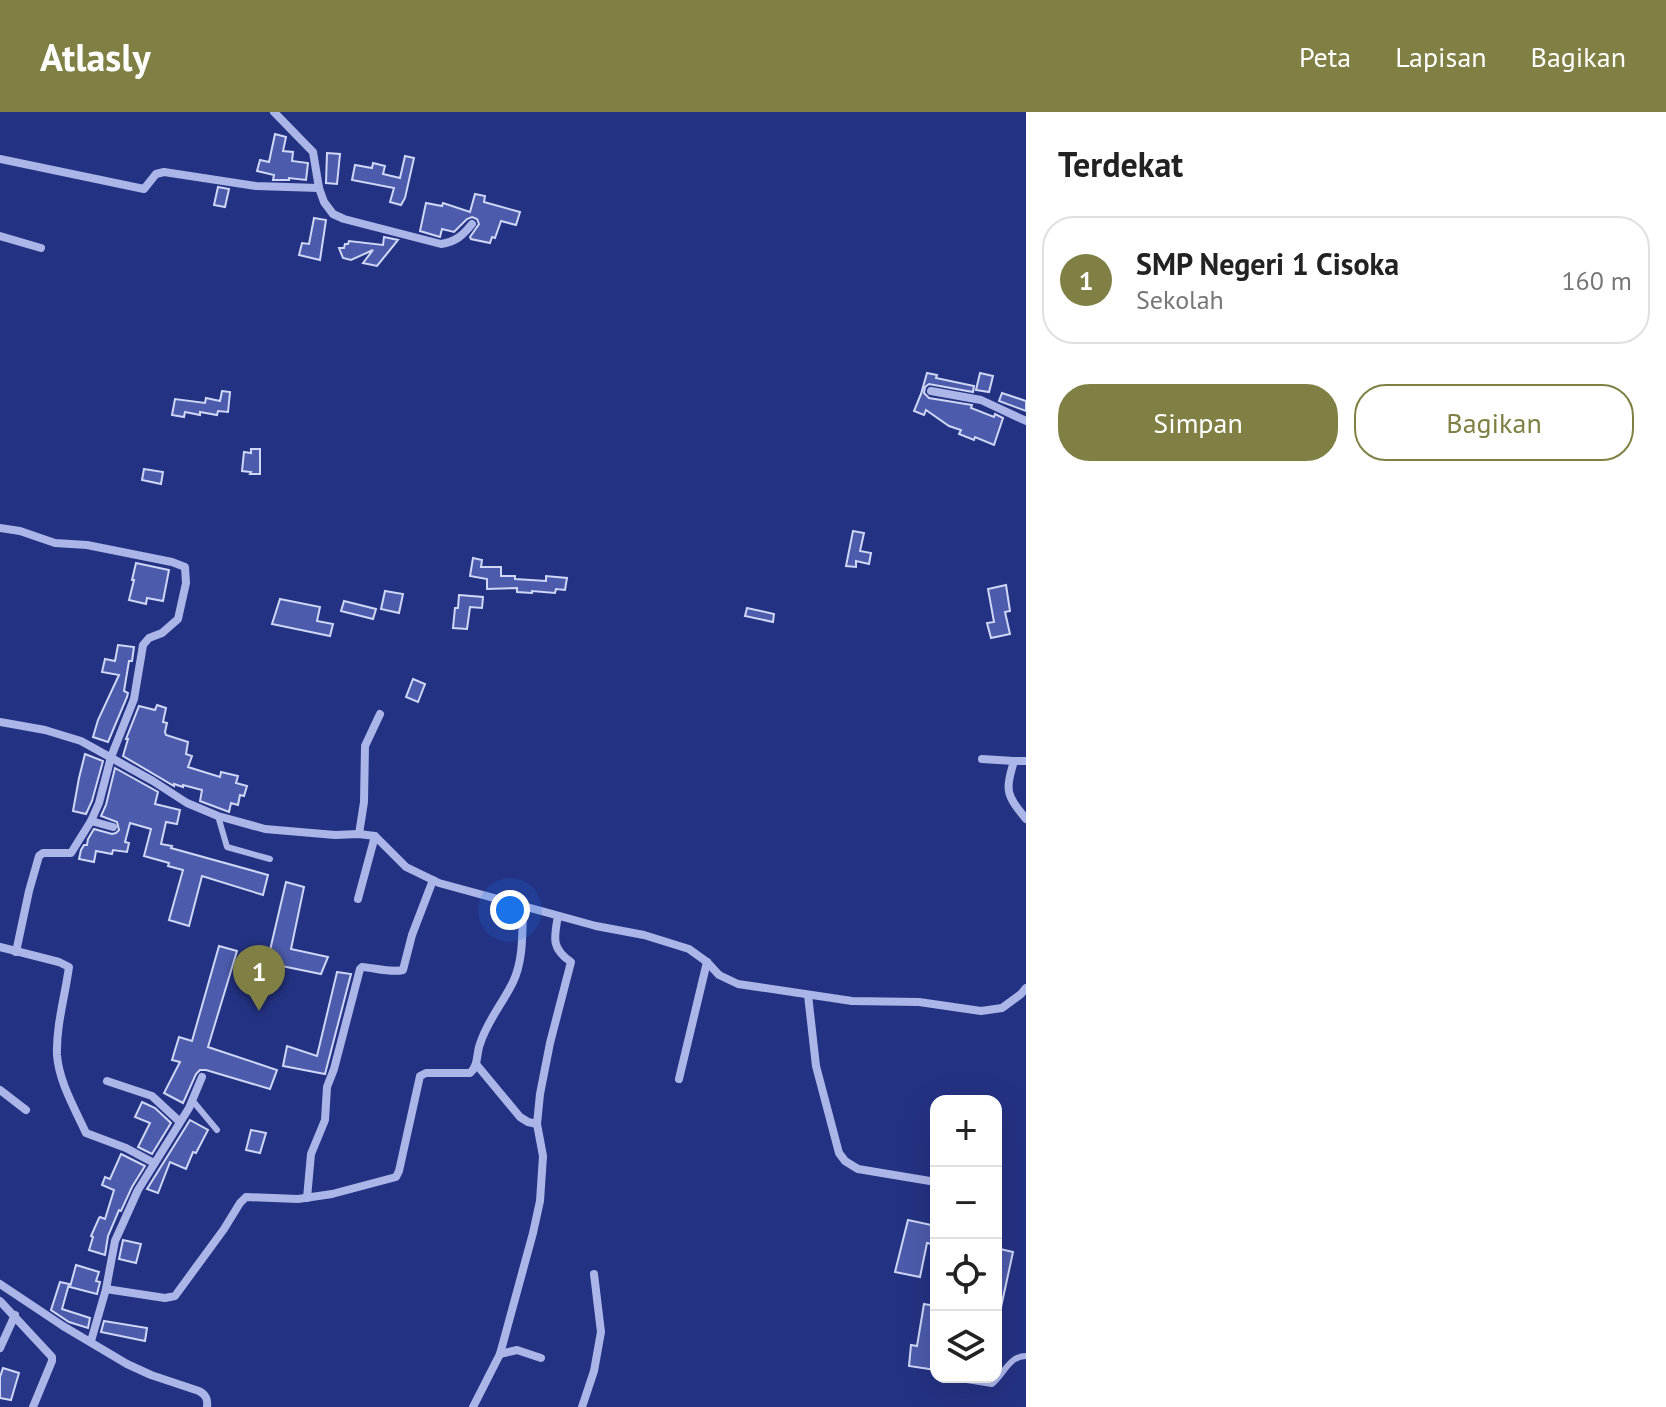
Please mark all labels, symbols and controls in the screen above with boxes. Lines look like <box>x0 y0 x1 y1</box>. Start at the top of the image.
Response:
text: Atlasly <box>40 32 151 81</box>
text: Peta <box>1299 38 1351 75</box>
text: Lapisan <box>1395 38 1487 75</box>
text: Bagikan <box>1531 38 1626 75</box>
text: Terdekat <box>1058 142 1183 186</box>
text: SMP Negeri 1 Cisoka <box>1136 244 1399 283</box>
text: 1 <box>1079 264 1093 297</box>
text: 160 m <box>1561 264 1632 297</box>
text: Sekolah <box>1136 283 1224 316</box>
button: Simpan <box>1058 384 1338 461</box>
button: Bagikan <box>1354 384 1634 461</box>
your location <box>490 890 530 930</box>
pin: 1 <box>233 945 285 1011</box>
map controls <box>930 1095 1002 1383</box>
button: + <box>930 1095 1002 1167</box>
button: − <box>930 1167 1002 1239</box>
button: locate <box>930 1239 1002 1311</box>
button: layers <box>930 1311 1002 1383</box>

